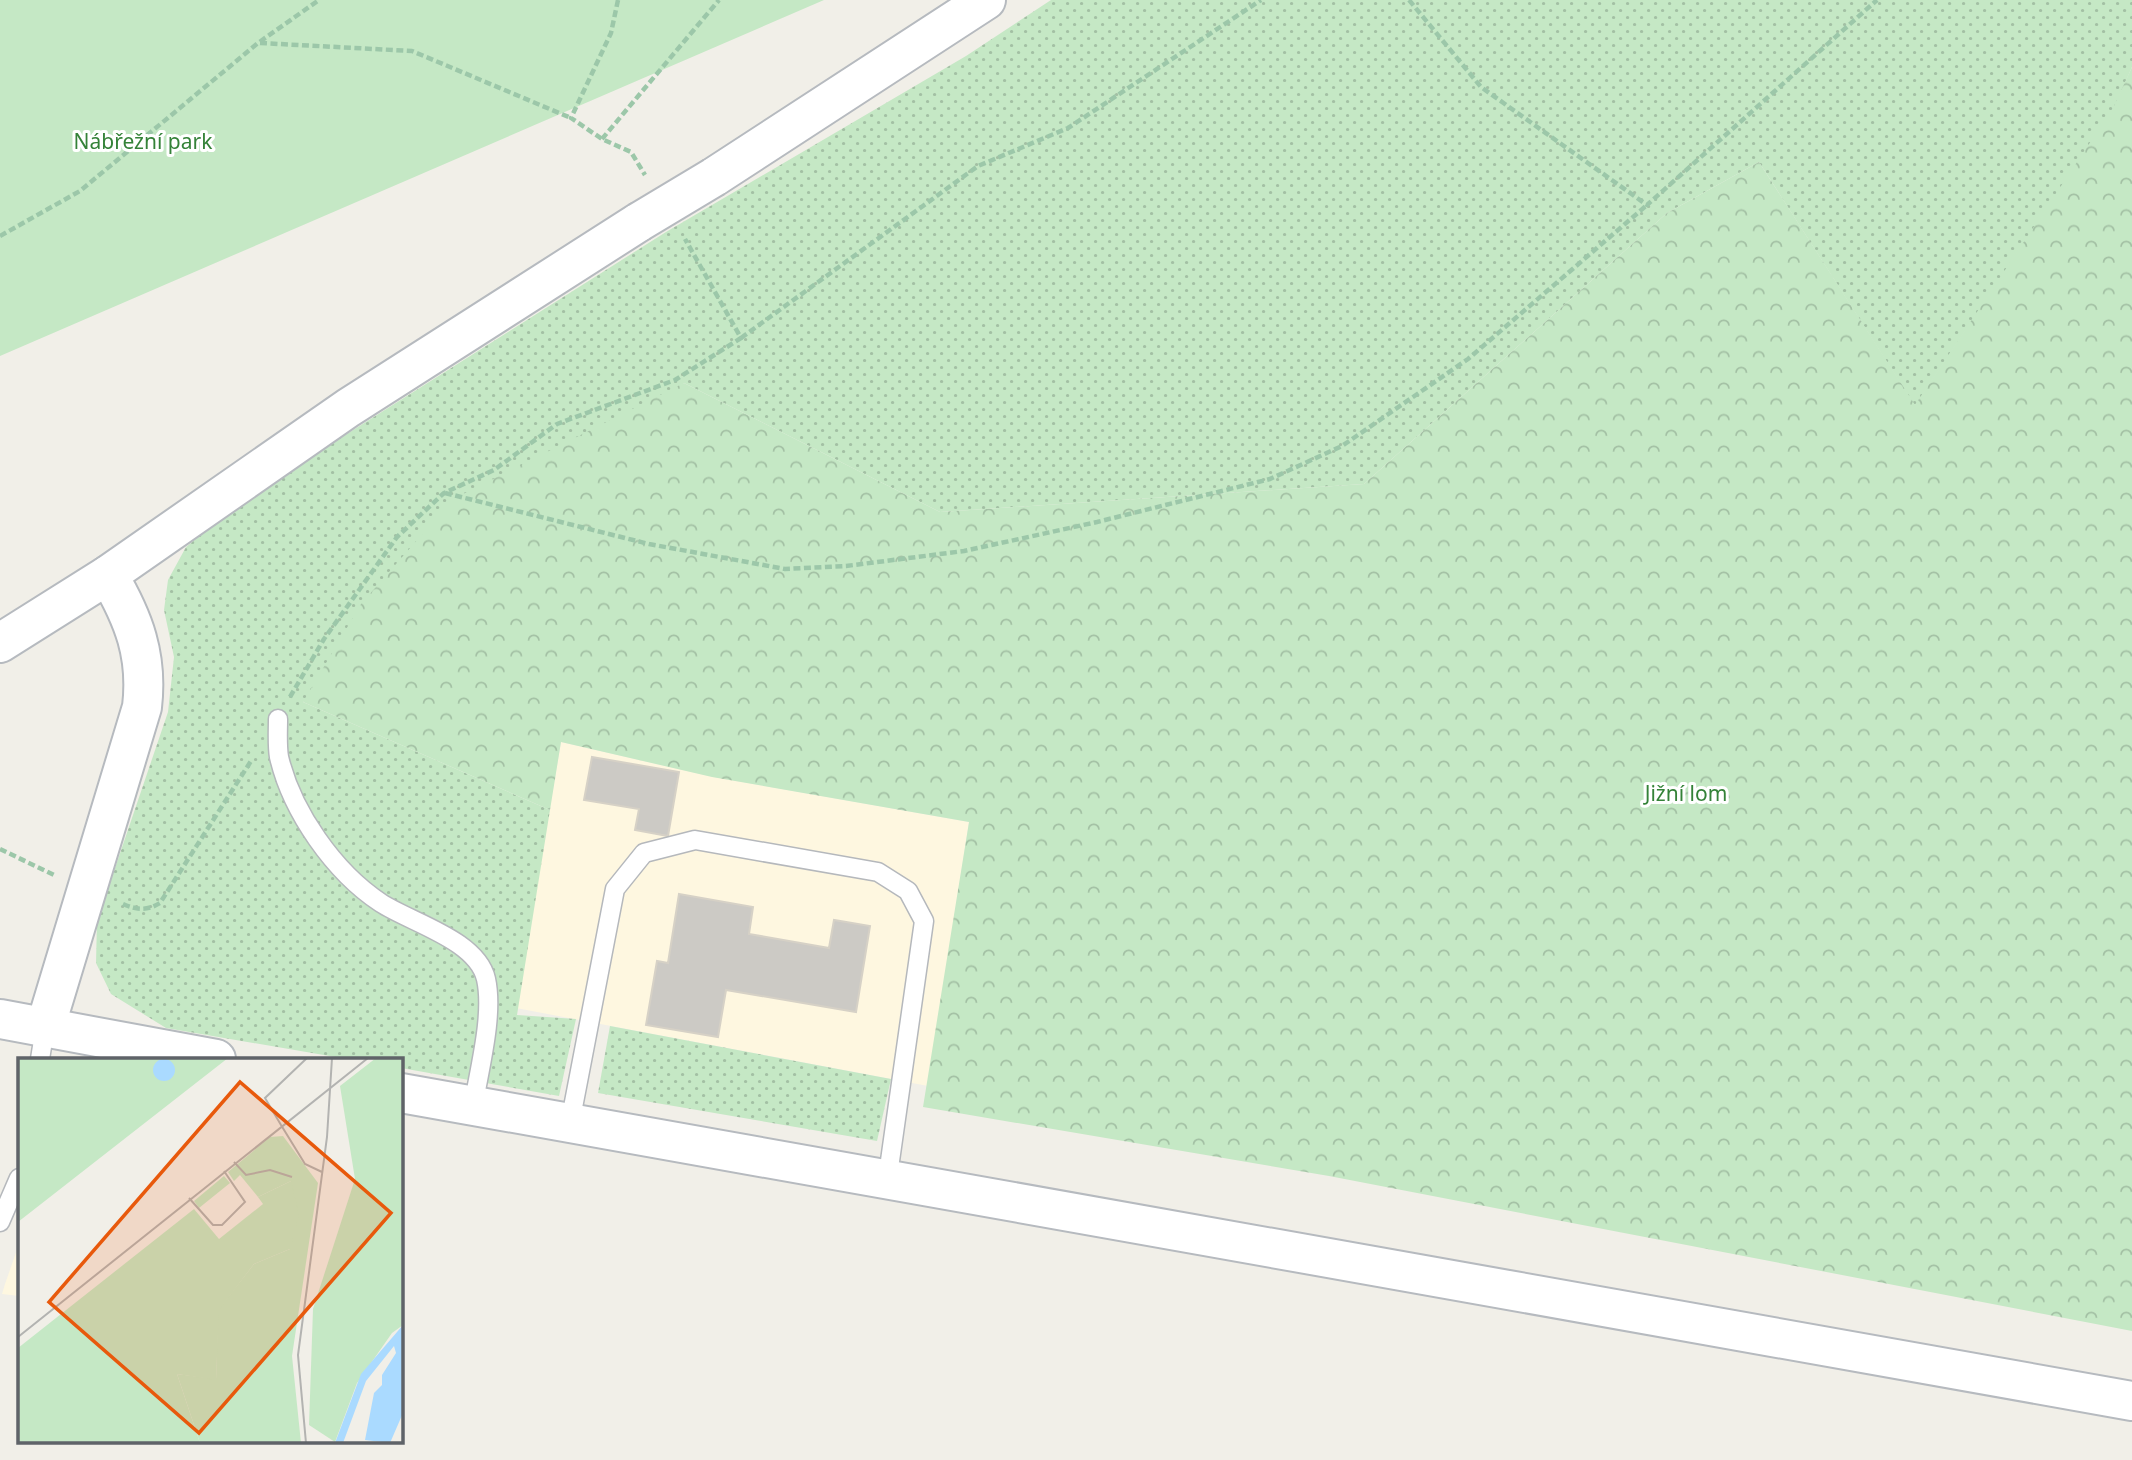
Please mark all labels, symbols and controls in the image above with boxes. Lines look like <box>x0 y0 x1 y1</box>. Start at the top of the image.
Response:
park label: Nábřežní park <box>74 127 213 155</box>
park label: Jižní lom <box>1643 779 1727 807</box>
inset map <box>18 1058 402 1442</box>

